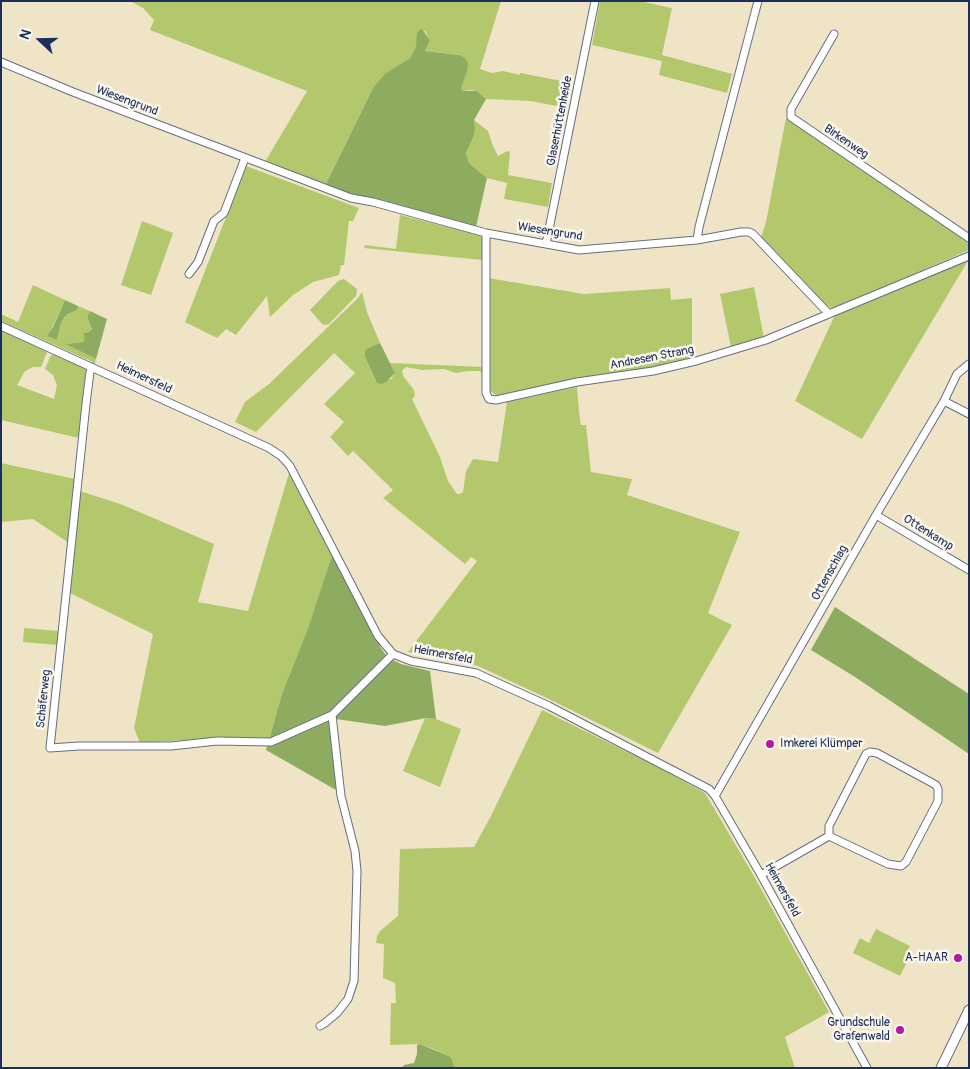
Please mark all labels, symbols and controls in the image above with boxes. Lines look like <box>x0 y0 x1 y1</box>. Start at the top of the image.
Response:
north arrow <box>15 15 65 65</box>
text: N <box>16 27 35 42</box>
street label: Glaserhüttenheide <box>544 75 576 167</box>
street label: Wiesengrund <box>94 83 160 119</box>
street label: Birkenweg <box>821 122 871 162</box>
street label: Wiesengrund <box>517 220 583 244</box>
street label: Andresen Strang <box>609 343 695 373</box>
street label: Heimersfeld <box>114 359 174 397</box>
street label: Ottenkamp <box>900 512 956 554</box>
street label: Ottenschlag <box>809 543 851 603</box>
street label: Heimersfeld <box>412 642 474 668</box>
street label: Schäferweg <box>34 669 54 729</box>
place label: Imkerei Klümper <box>780 737 862 751</box>
marker: Imkerei Klümper <box>764 738 776 750</box>
street label: Heimersfeld <box>761 860 803 920</box>
place label: A-HAAR <box>905 951 948 965</box>
marker: A-HAAR <box>952 952 964 964</box>
place label: Grundschule Grafenwald <box>827 1016 890 1044</box>
marker: Grundschule Grafenwald <box>894 1024 906 1036</box>

